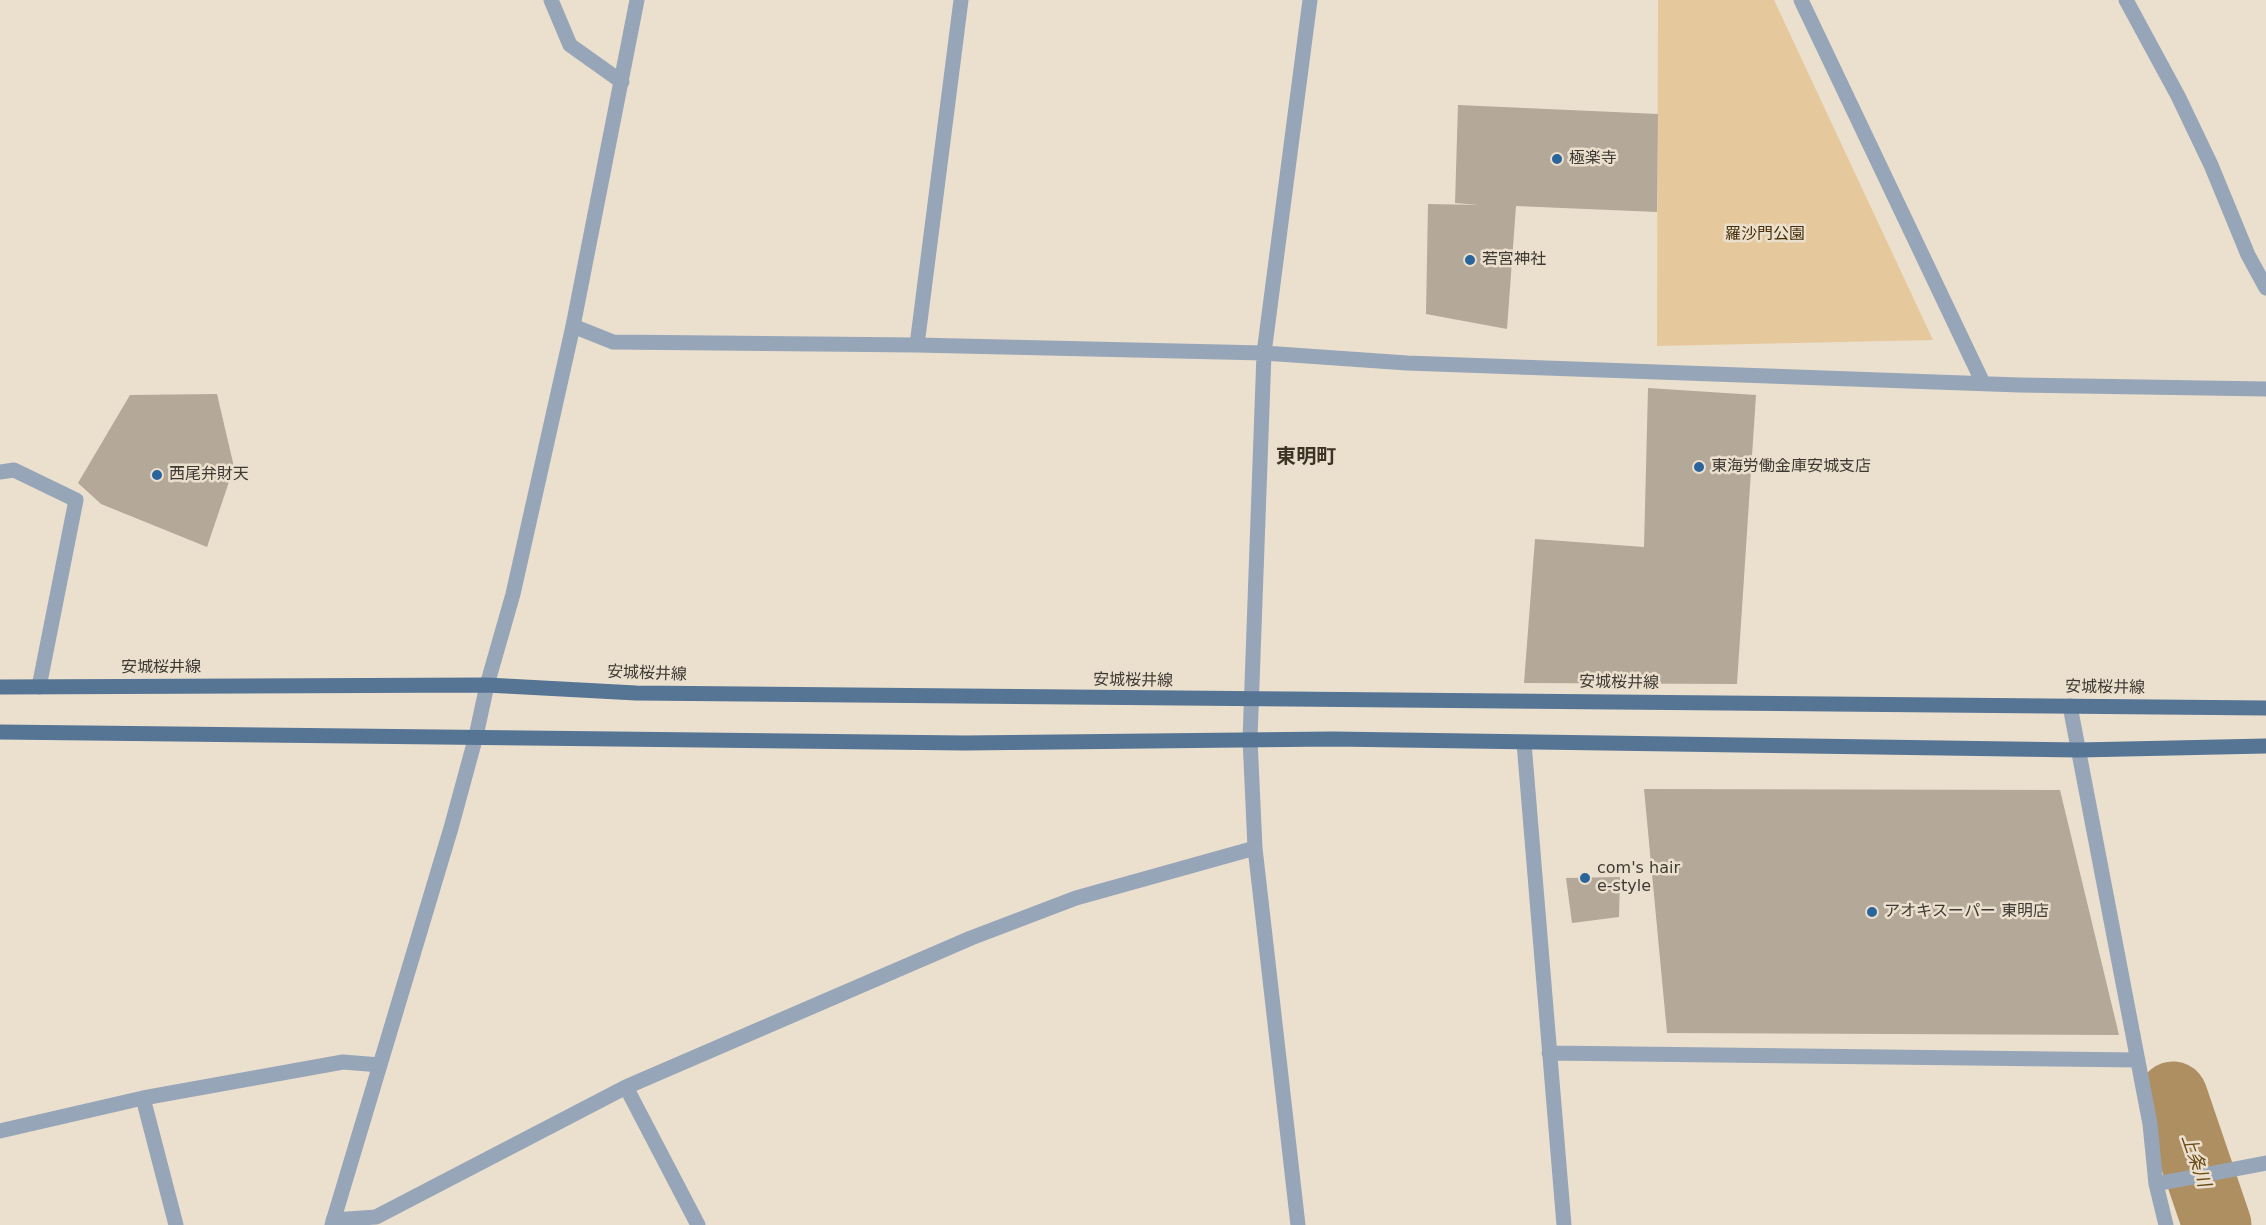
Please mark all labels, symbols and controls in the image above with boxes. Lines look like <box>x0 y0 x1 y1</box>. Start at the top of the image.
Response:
place label: 極楽寺 <box>1569 149 1617 169</box>
marker: 極楽寺 <box>1550 152 1564 166</box>
park label: 羅沙門公園 <box>1725 225 1805 245</box>
place label: 若宮神社 <box>1482 250 1546 270</box>
marker: 若宮神社 <box>1463 253 1477 267</box>
district label: 東明町 <box>1276 446 1336 470</box>
place label: 東海労働金庫安城支店 <box>1711 457 1871 477</box>
marker: 東海労働金庫安城支店 <box>1692 460 1706 474</box>
place label: 西尾弁財天 <box>169 465 249 485</box>
marker: 西尾弁財天 <box>150 468 164 482</box>
street label: 安城桜井線 <box>121 658 201 678</box>
street label: 安城桜井線 <box>607 663 687 685</box>
street label: 安城桜井線 <box>1093 671 1173 691</box>
street label: 安城桜井線 <box>1579 673 1659 693</box>
street label: 安城桜井線 <box>2065 678 2145 698</box>
place label: com's hair e-style <box>1597 859 1680 897</box>
marker: com's hair e-style <box>1578 871 1592 885</box>
place label: アオキスーパー 東明店 <box>1884 902 2049 922</box>
marker: アオキスーパー 東明店 <box>1865 905 1879 919</box>
water label: 上条川 <box>2176 1132 2214 1190</box>

